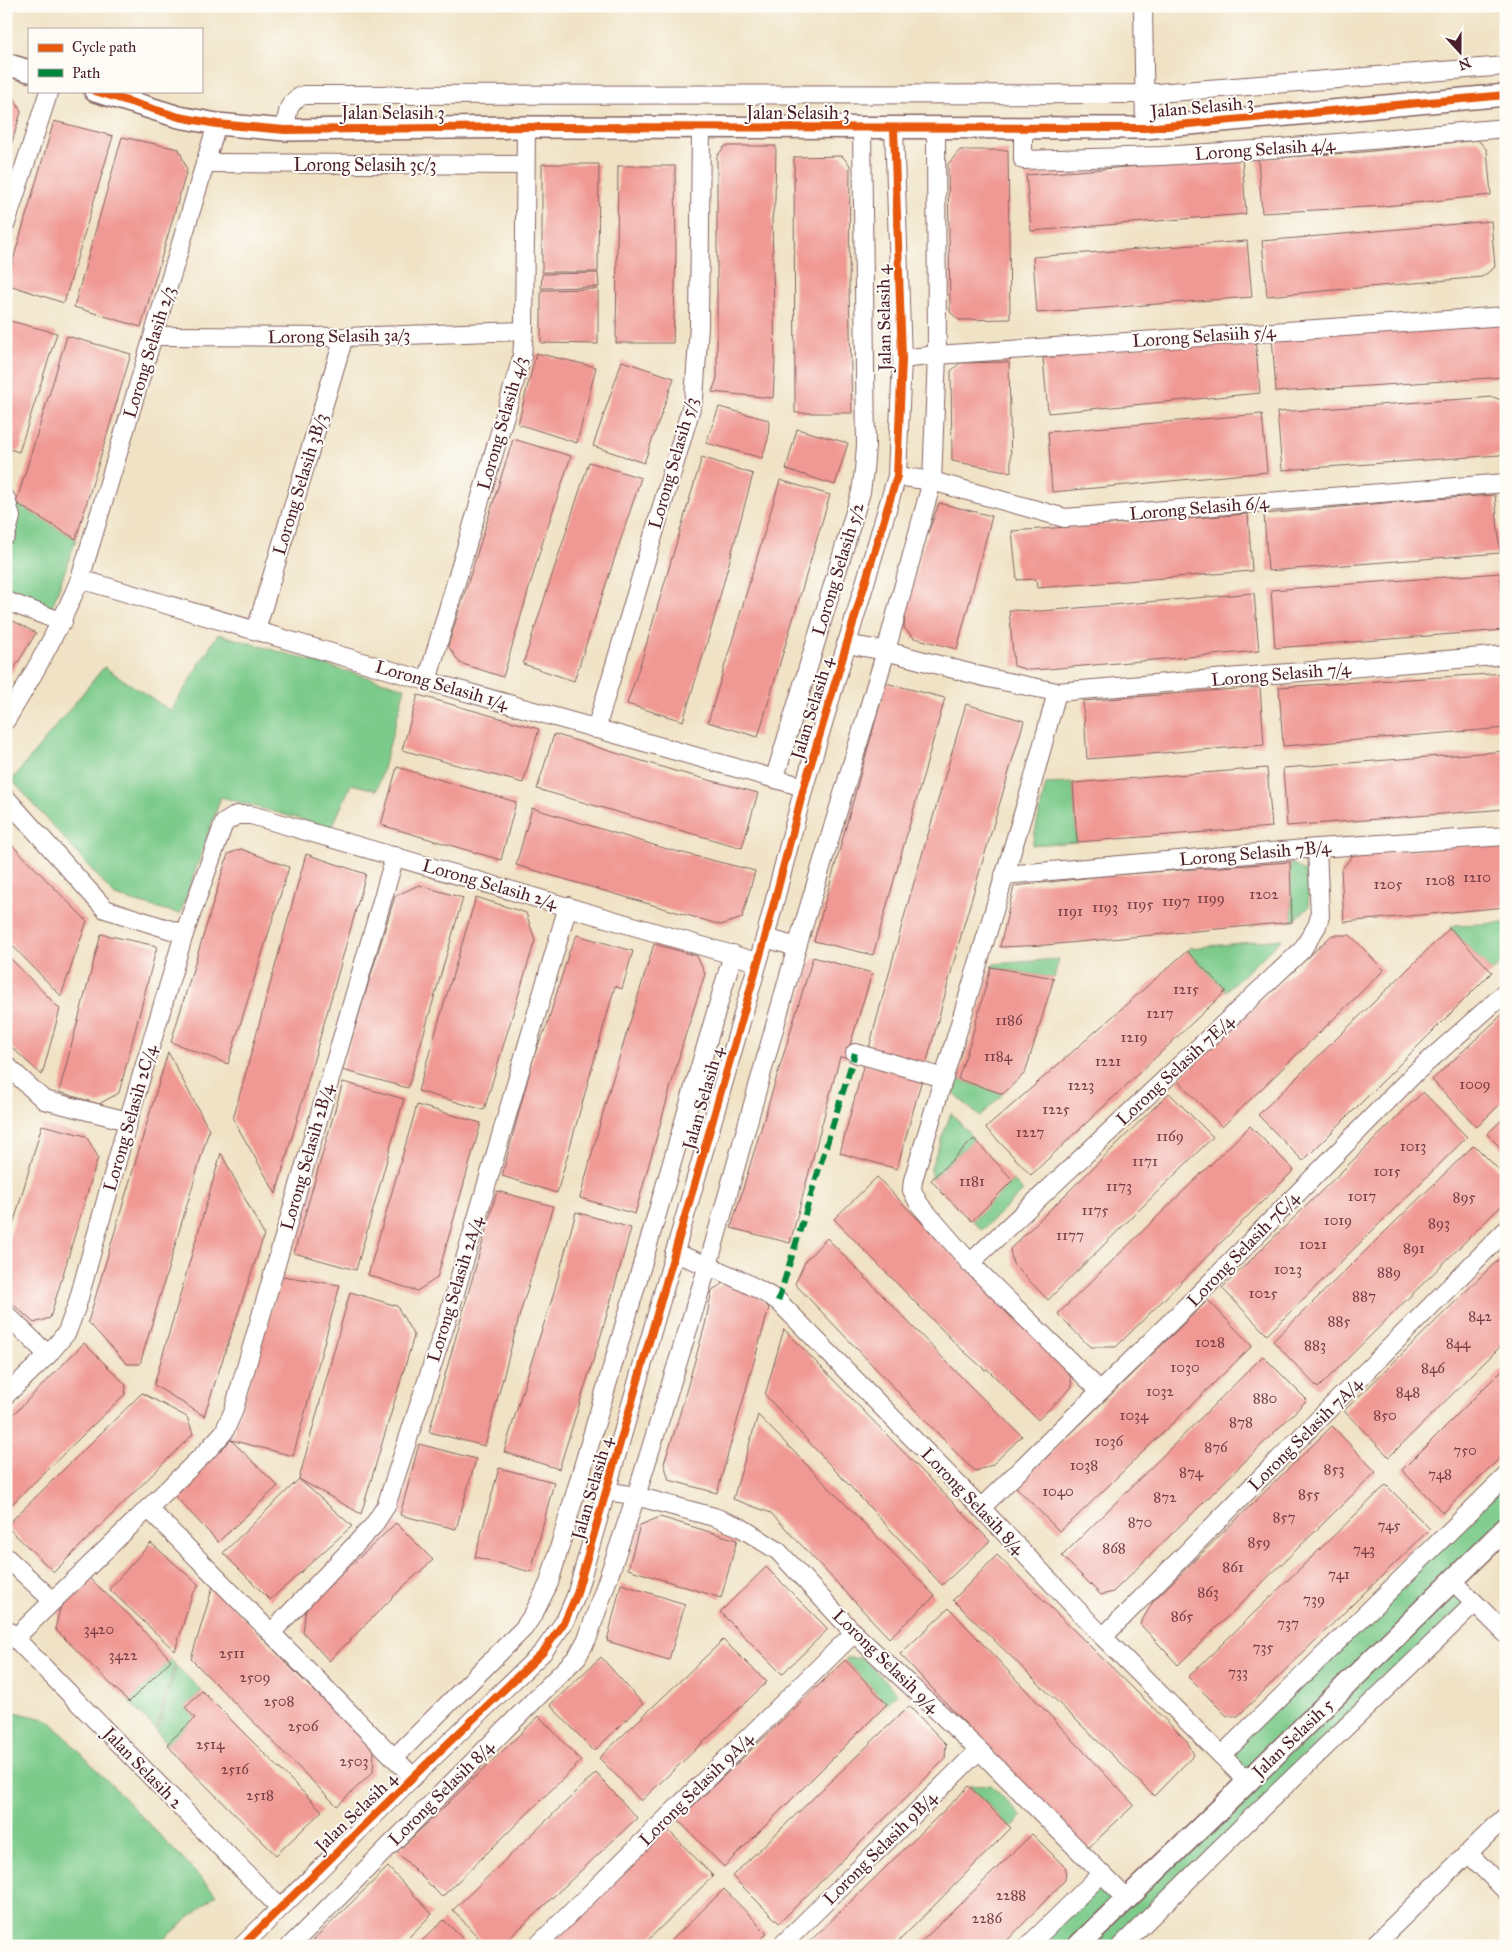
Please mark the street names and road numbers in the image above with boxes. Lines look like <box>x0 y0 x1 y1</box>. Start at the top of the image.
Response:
street label: Jalan Selasih 3 <box>1148 92 1255 124</box>
street label: Jalan Selasih 3 <box>339 102 445 125</box>
street label: Jalan Selasih 3 <box>744 102 850 125</box>
street label: Lorong Selasih 4/4 <box>1194 133 1337 166</box>
street label: Lorong Selasih 3c/3 <box>294 154 436 177</box>
street label: Jalan Selasih 4 <box>872 264 897 373</box>
street label: Lorong Selasih 2/3 <box>118 283 180 421</box>
street label: Lorong Selasiih 5/4 <box>1132 320 1277 353</box>
street label: Lorong Selasih 3a/3 <box>267 324 411 349</box>
street label: Lorong Selasih 4/3 <box>472 354 533 493</box>
street label: Lorong Selasih 5/3 <box>644 394 703 532</box>
street label: Lorong Selasih 3B/3 <box>268 410 333 558</box>
street label: Lorong Selasih 6/4 <box>1128 491 1271 526</box>
street label: Lorong Selasih 5/2 <box>807 500 870 638</box>
street label: Jalan Selasih 4 <box>785 653 839 764</box>
street label: Lorong Selasih 1/4 <box>373 655 512 716</box>
street label: Lorong Selasih 7/4 <box>1210 657 1353 692</box>
street label: Lorong Selasih 7B/4 <box>1178 835 1333 872</box>
street label: Lorong Selasih 2/4 <box>420 854 561 915</box>
street label: Lorong Selasih 7E/4 <box>1112 1009 1240 1131</box>
street label: Lorong Selasih 2C/4 <box>99 1041 163 1194</box>
street label: Jalan Selasih 4 <box>677 1043 729 1154</box>
street label: Lorong Selasih 2B/4 <box>276 1080 340 1233</box>
street label: Lorong Selasih 7C/4 <box>1182 1186 1305 1312</box>
street label: Lorong Selasih 2A/4 <box>422 1212 489 1365</box>
street label: Lorong Selasih 7A/4 <box>1243 1372 1368 1496</box>
street label: Jalan Selasih 4 <box>566 1433 618 1544</box>
street label: Lorong Selasih 8/4 <box>916 1443 1030 1560</box>
street label: Lorong Selasih 9/4 <box>827 1604 945 1719</box>
street label: Jalan Selasih 5 <box>1246 1693 1339 1784</box>
street label: Jalan Selasih 2 <box>96 1721 188 1814</box>
street label: Lorong Selasih 9A/4 <box>634 1727 759 1851</box>
street label: Lorong Selasih 8/4 <box>384 1735 500 1851</box>
street label: Jalan Selasih 4 <box>309 1767 403 1859</box>
street label: Lorong Selasih 9B/4 <box>818 1786 943 1910</box>

